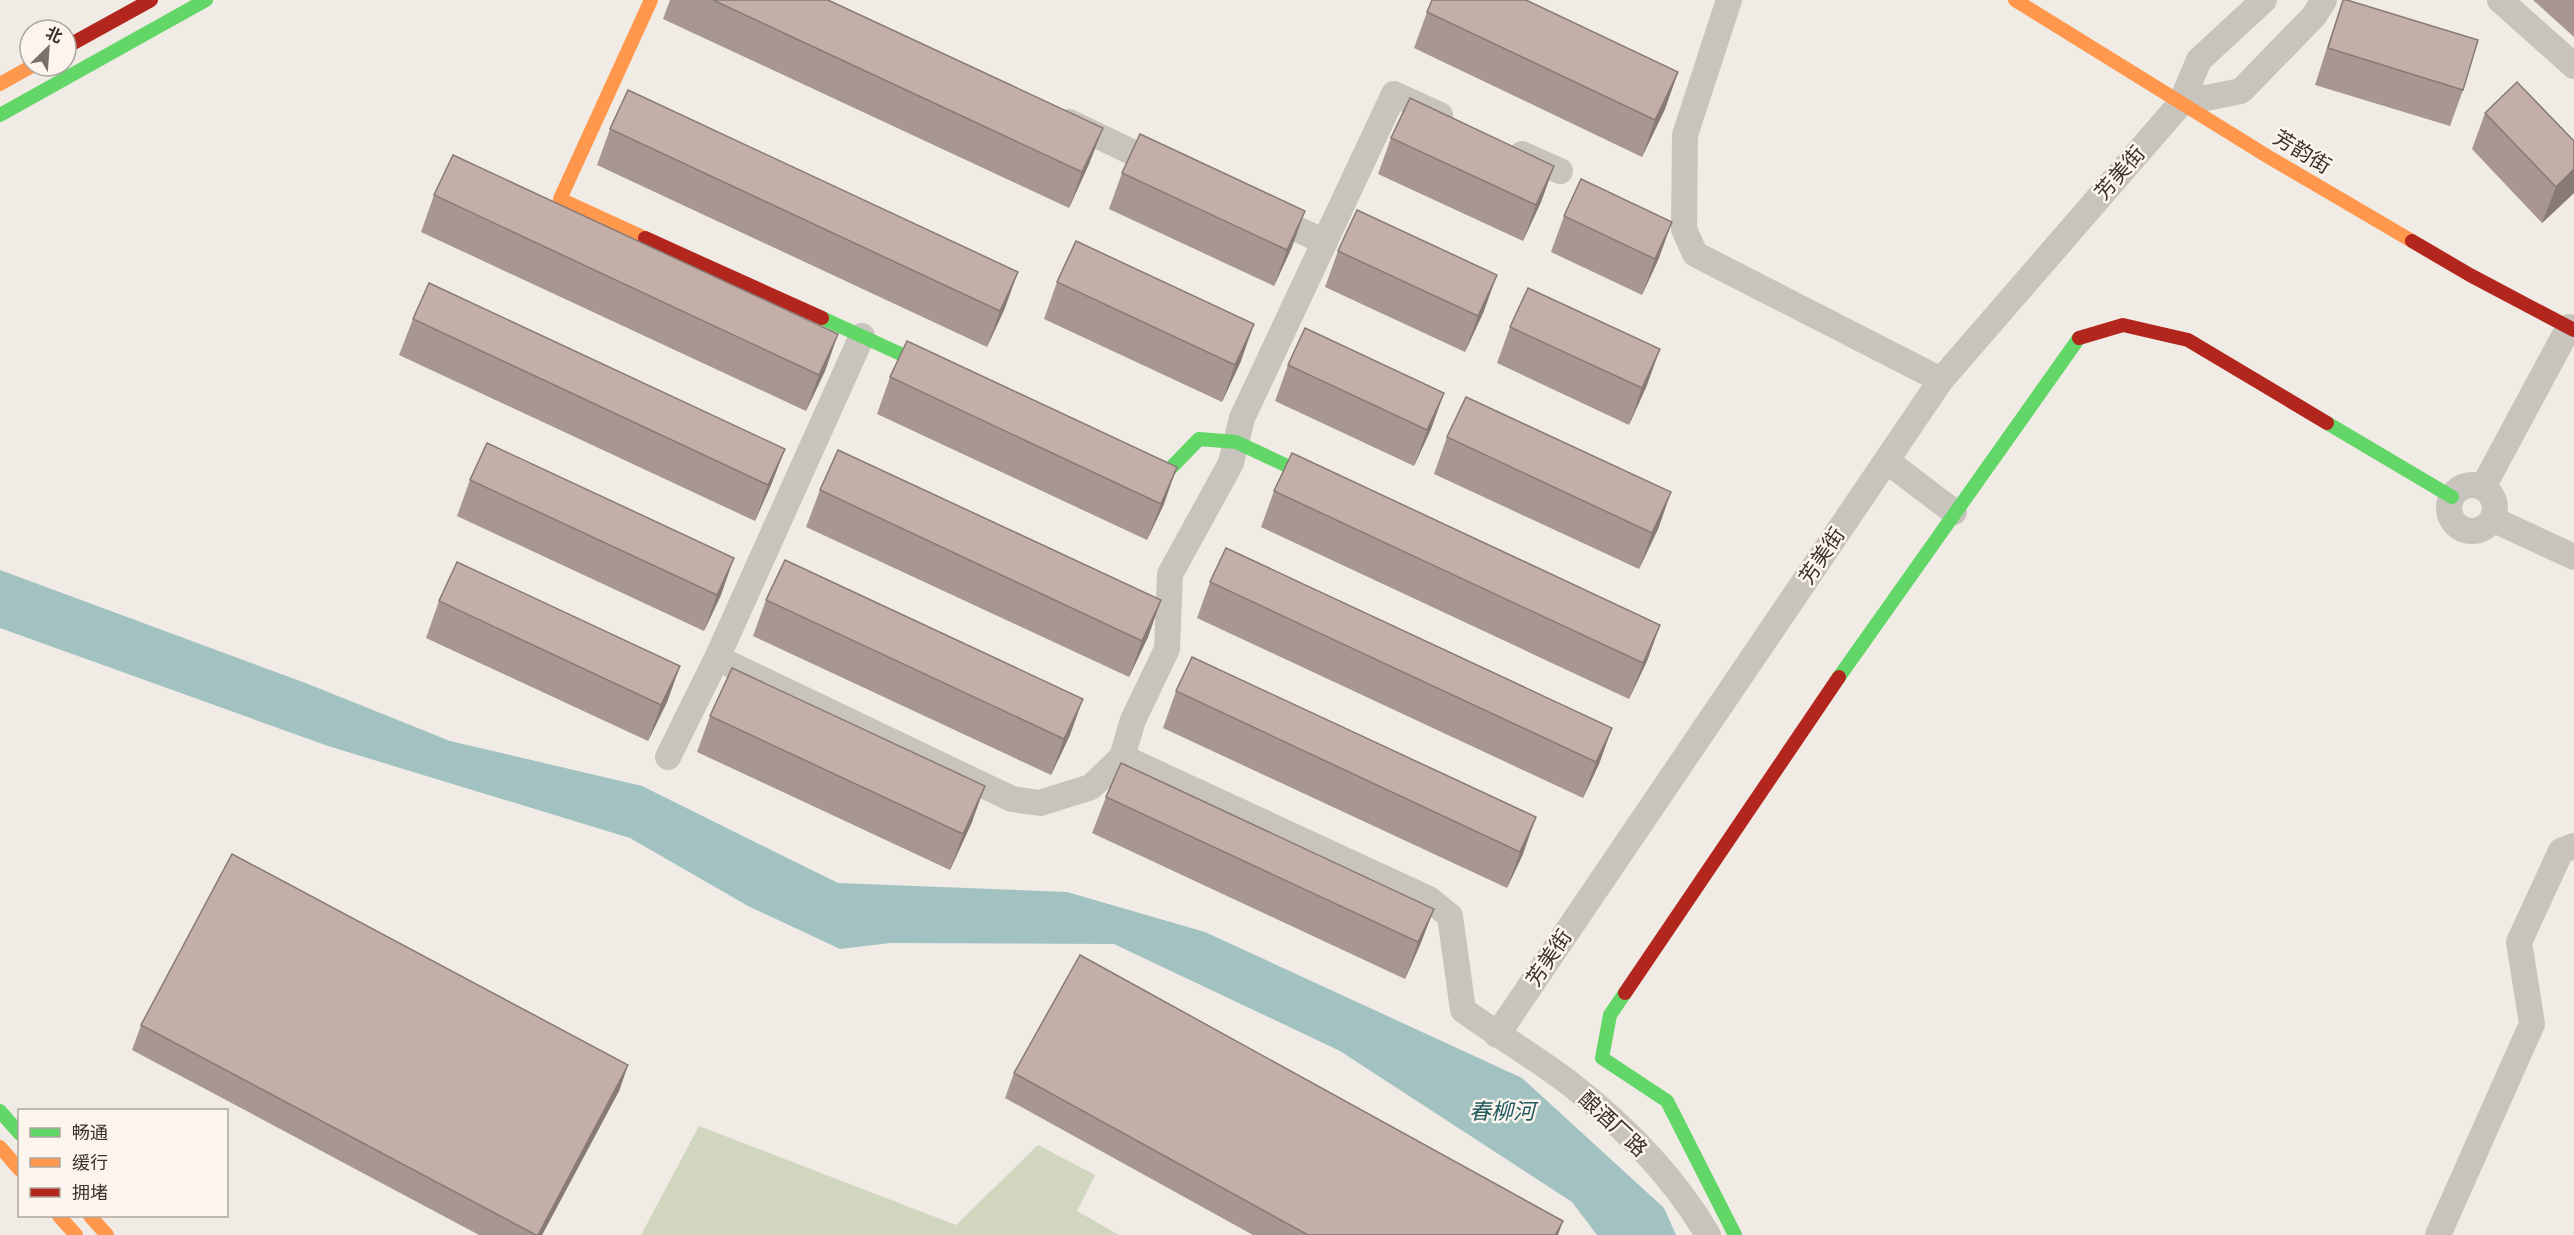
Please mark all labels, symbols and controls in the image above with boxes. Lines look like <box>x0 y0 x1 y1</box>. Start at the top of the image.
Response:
north arrow <box>18 18 78 78</box>
text: 北 <box>42 21 66 49</box>
street label: 芳韵街 <box>2267 123 2337 181</box>
street label: 芳美街 <box>2088 139 2152 207</box>
street label: 芳美街 <box>1792 521 1852 591</box>
street label: 芳美街 <box>1519 923 1579 993</box>
street label: 酿酒厂路 <box>1572 1084 1654 1164</box>
water label: 春柳河 <box>1469 1095 1539 1127</box>
legend <box>18 1109 228 1217</box>
text: 畅通 <box>72 1120 108 1146</box>
text: 缓行 <box>72 1150 108 1176</box>
text: 拥堵 <box>72 1180 108 1206</box>

